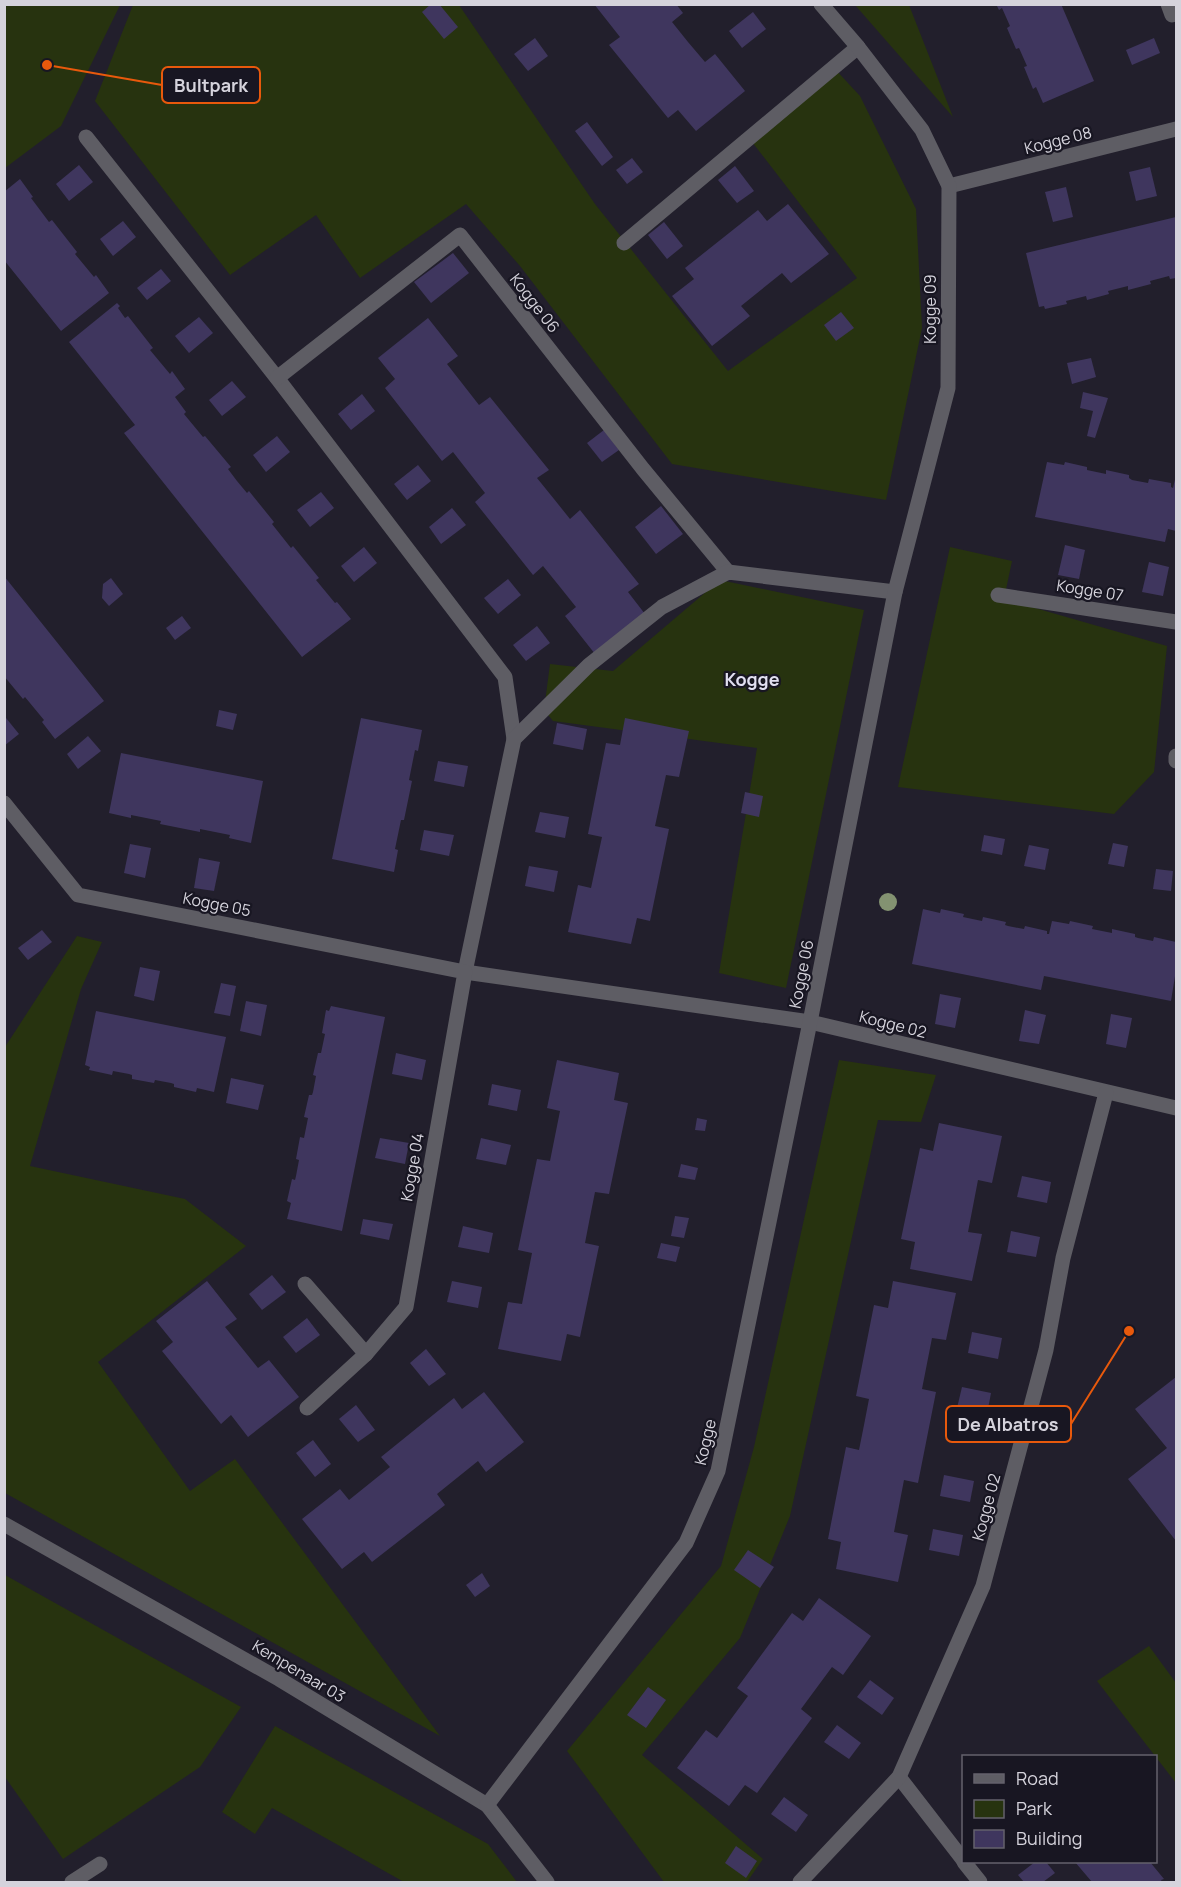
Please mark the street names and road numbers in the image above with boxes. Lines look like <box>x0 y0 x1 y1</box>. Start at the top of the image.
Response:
street label: Kogge 08 <box>1022 121 1094 159</box>
street label: Kogge 06 <box>505 269 565 337</box>
street label: Kogge 09 <box>919 274 941 344</box>
street label: Kogge 07 <box>1055 574 1125 606</box>
street label: Kogge 05 <box>181 887 253 921</box>
street label: Kogge 06 <box>784 938 818 1010</box>
street label: Kogge 02 <box>857 1005 929 1043</box>
street label: Kogge 04 <box>395 1131 429 1203</box>
street label: Kogge <box>689 1417 721 1467</box>
street label: Kogge 02 <box>966 1471 1006 1543</box>
street label: Kempenaar 03 <box>248 1635 350 1707</box>

